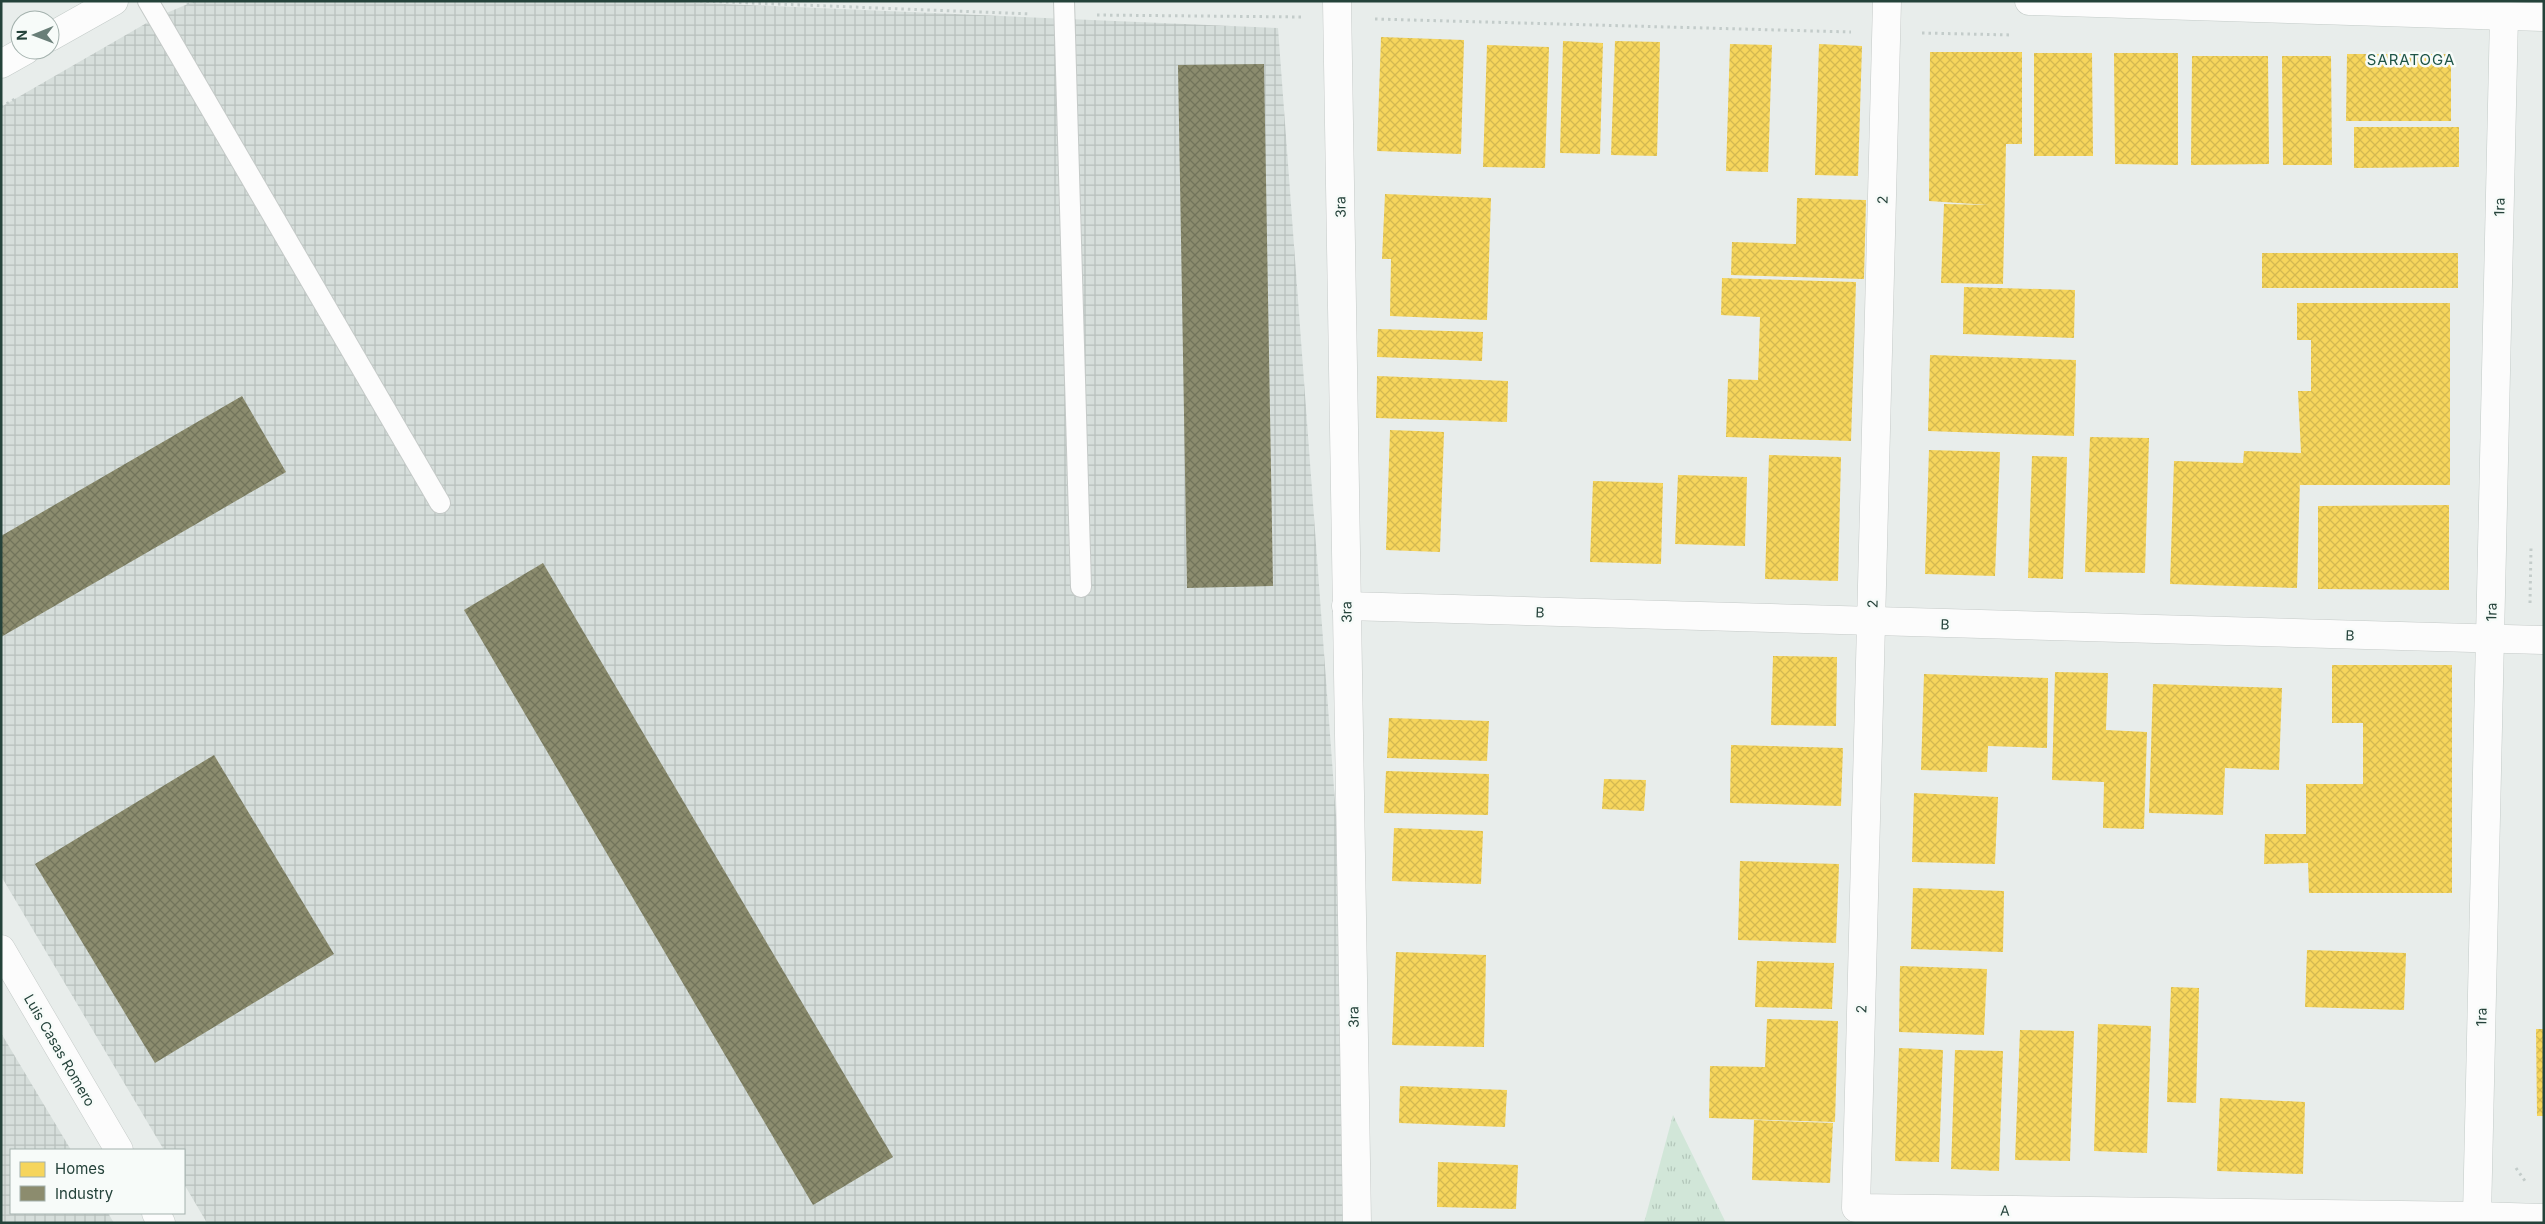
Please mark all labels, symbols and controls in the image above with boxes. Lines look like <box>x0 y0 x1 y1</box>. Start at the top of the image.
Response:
north arrow <box>10 10 60 60</box>
text: N <box>13 30 30 41</box>
district label: SARATOGA <box>2367 50 2455 69</box>
street label: 3ra <box>1331 196 1349 218</box>
street label: 2 <box>1873 196 1891 204</box>
street label: 1ra <box>2490 197 2508 217</box>
street label: 2 <box>1863 600 1881 608</box>
street label: 3ra <box>1337 601 1355 623</box>
street label: 1ra <box>2482 602 2500 622</box>
street label: B <box>1535 603 1545 621</box>
street label: B <box>1940 615 1950 633</box>
street label: B <box>2345 626 2355 644</box>
street label: Luis Casas Romero <box>21 991 99 1109</box>
street label: 2 <box>1852 1004 1870 1014</box>
street label: 3ra <box>1344 1006 1362 1028</box>
street label: 1ra <box>2472 1007 2490 1027</box>
legend <box>10 1149 185 1214</box>
text: Homes <box>55 1159 105 1178</box>
text: Industry <box>55 1184 114 1203</box>
street label: A <box>2000 1201 2010 1219</box>

